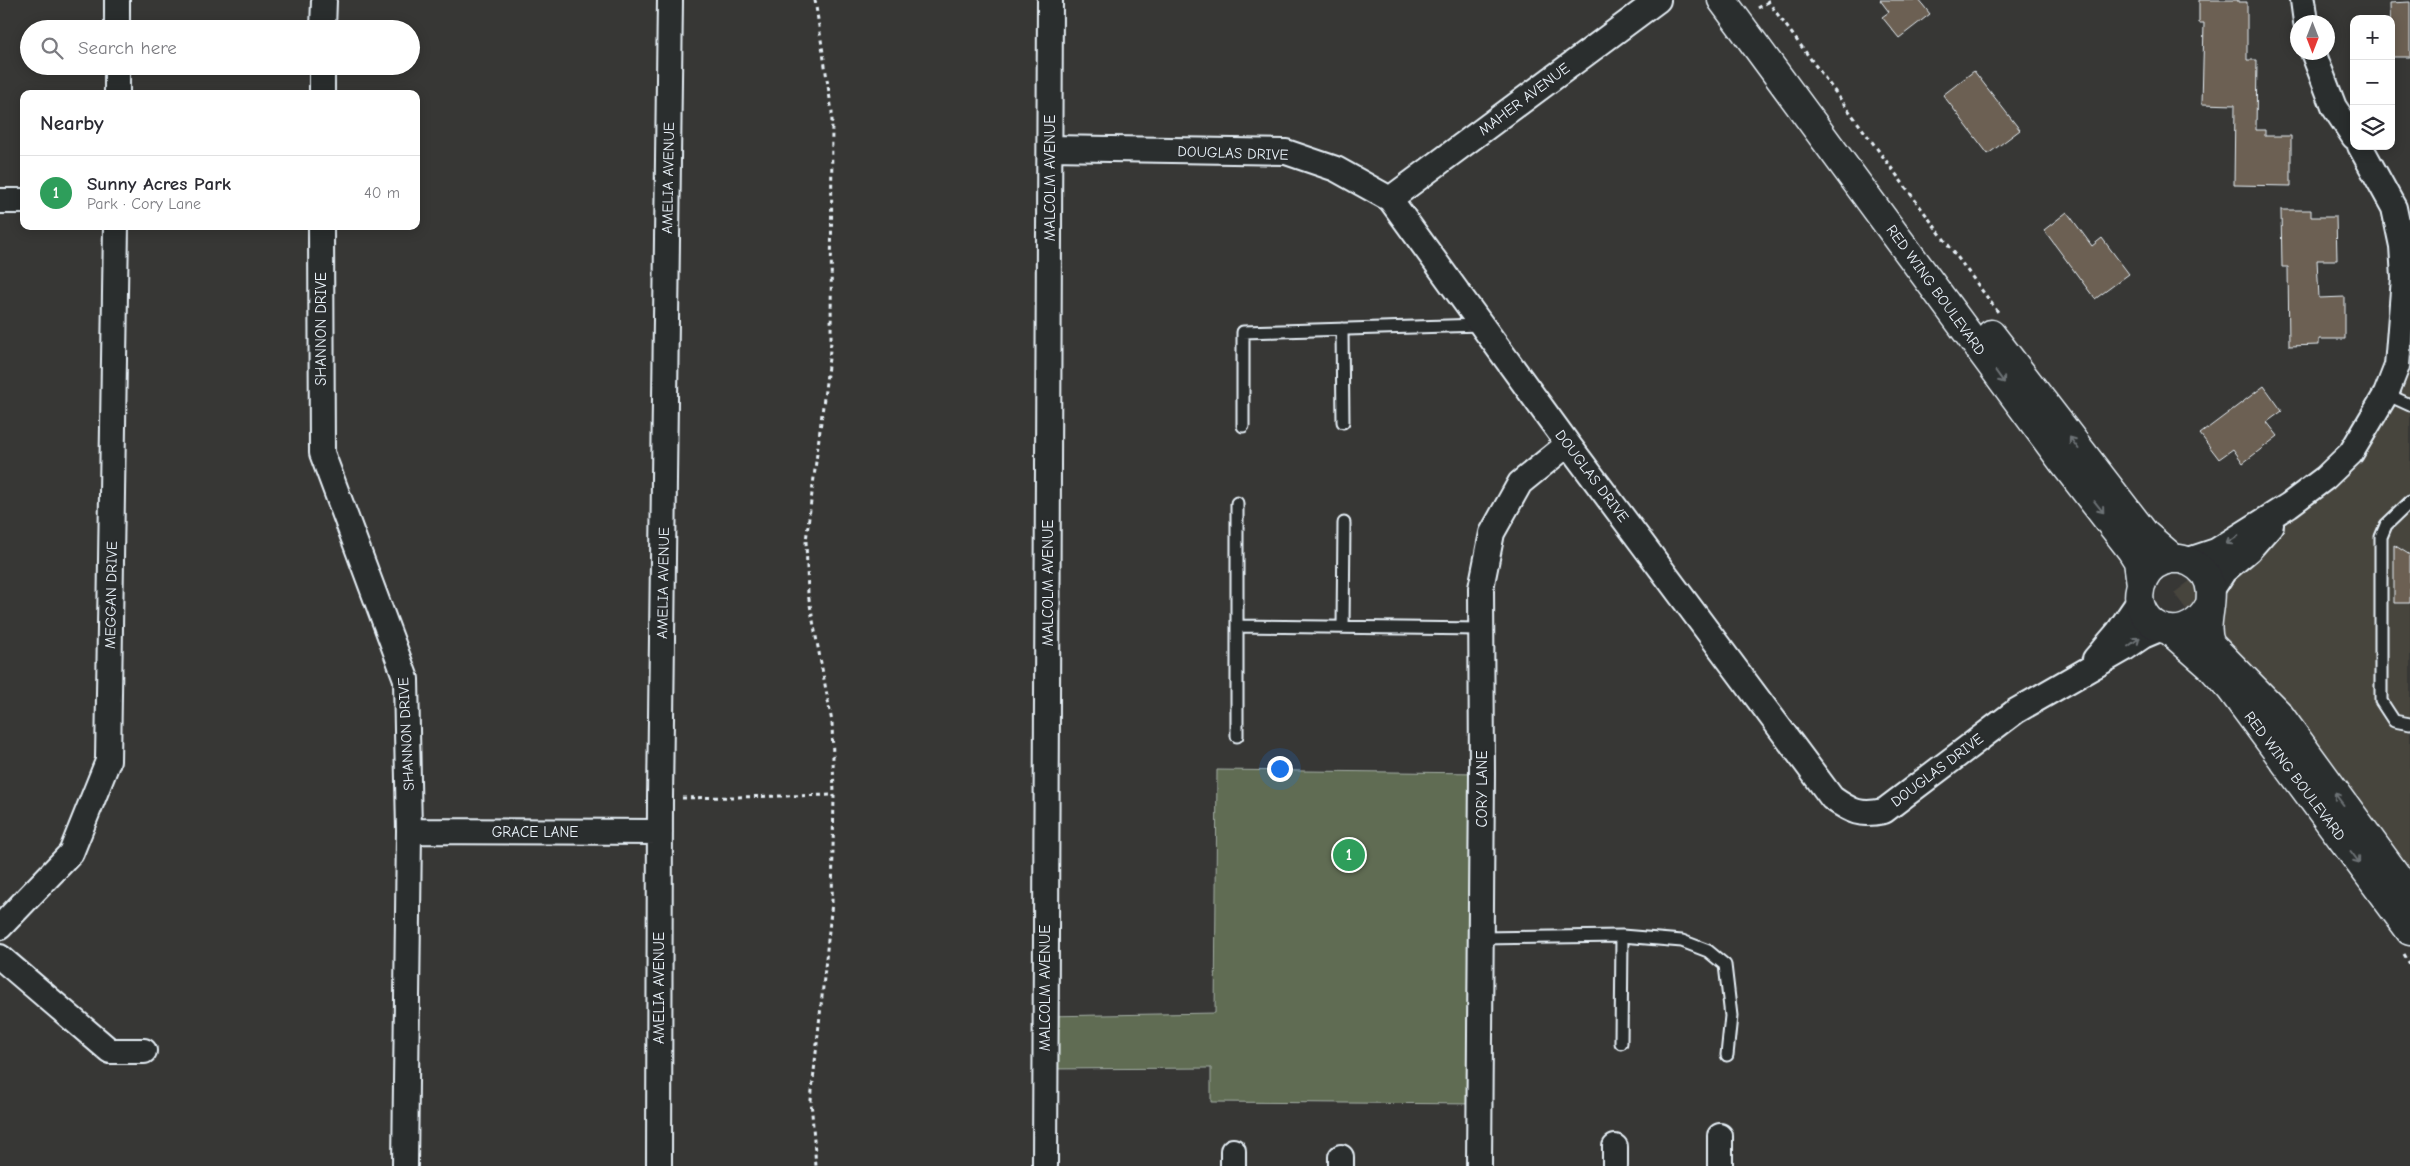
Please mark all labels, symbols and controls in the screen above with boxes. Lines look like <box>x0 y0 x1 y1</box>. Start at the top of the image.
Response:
north arrow <box>2290 15 2335 60</box>
map controls <box>2350 15 2395 150</box>
button: + <box>2350 15 2395 60</box>
search box <box>20 20 420 75</box>
icon: search <box>38 34 66 62</box>
text: Search here <box>78 37 177 59</box>
street label: MAHER AVENUE <box>1475 59 1573 139</box>
button: − <box>2350 60 2395 105</box>
button: layers <box>2350 105 2395 150</box>
text: Nearby <box>40 111 104 135</box>
street label: MALCOLM AVENUE <box>1041 115 1059 241</box>
street label: AMELIA AVENUE <box>658 122 678 234</box>
street label: DOUGLAS DRIVE <box>1177 142 1289 164</box>
text: Sunny Acres Park <box>87 173 231 195</box>
text: 1 <box>53 184 59 202</box>
text: 40 m <box>364 184 400 202</box>
text: Park · Cory Lane <box>87 195 201 213</box>
street label: RED WING BOULEVARD <box>1883 221 1989 359</box>
street label: SHANNON DRIVE <box>312 272 330 386</box>
one-way arrow <box>1995 370 2005 384</box>
street label: DOUGLAS DRIVE <box>1551 426 1633 526</box>
one-way arrow <box>2069 436 2079 450</box>
one-way arrow <box>2093 500 2104 513</box>
street label: MALCOLM AVENUE <box>1039 520 1057 646</box>
street label: AMELIA AVENUE <box>653 527 673 639</box>
one-way arrow <box>2226 536 2240 546</box>
street label: MEGGAN DRIVE <box>101 541 121 649</box>
one-way arrow <box>2127 637 2141 647</box>
street label: SHANNON DRIVE <box>394 677 418 791</box>
street label: RED WING BOULEVARD <box>2241 708 2349 844</box>
street label: DOUGLAS DRIVE <box>1887 729 1987 811</box>
street label: CORY LANE <box>1473 751 1491 827</box>
your location <box>1267 756 1293 782</box>
one-way arrow <box>2334 792 2344 806</box>
street label: GRACE LANE <box>492 823 578 841</box>
pin: 1 <box>1333 836 1365 874</box>
one-way arrow <box>2350 850 2361 863</box>
street label: MALCOLM AVENUE <box>1036 925 1054 1051</box>
street label: AMELIA AVENUE <box>650 932 668 1044</box>

